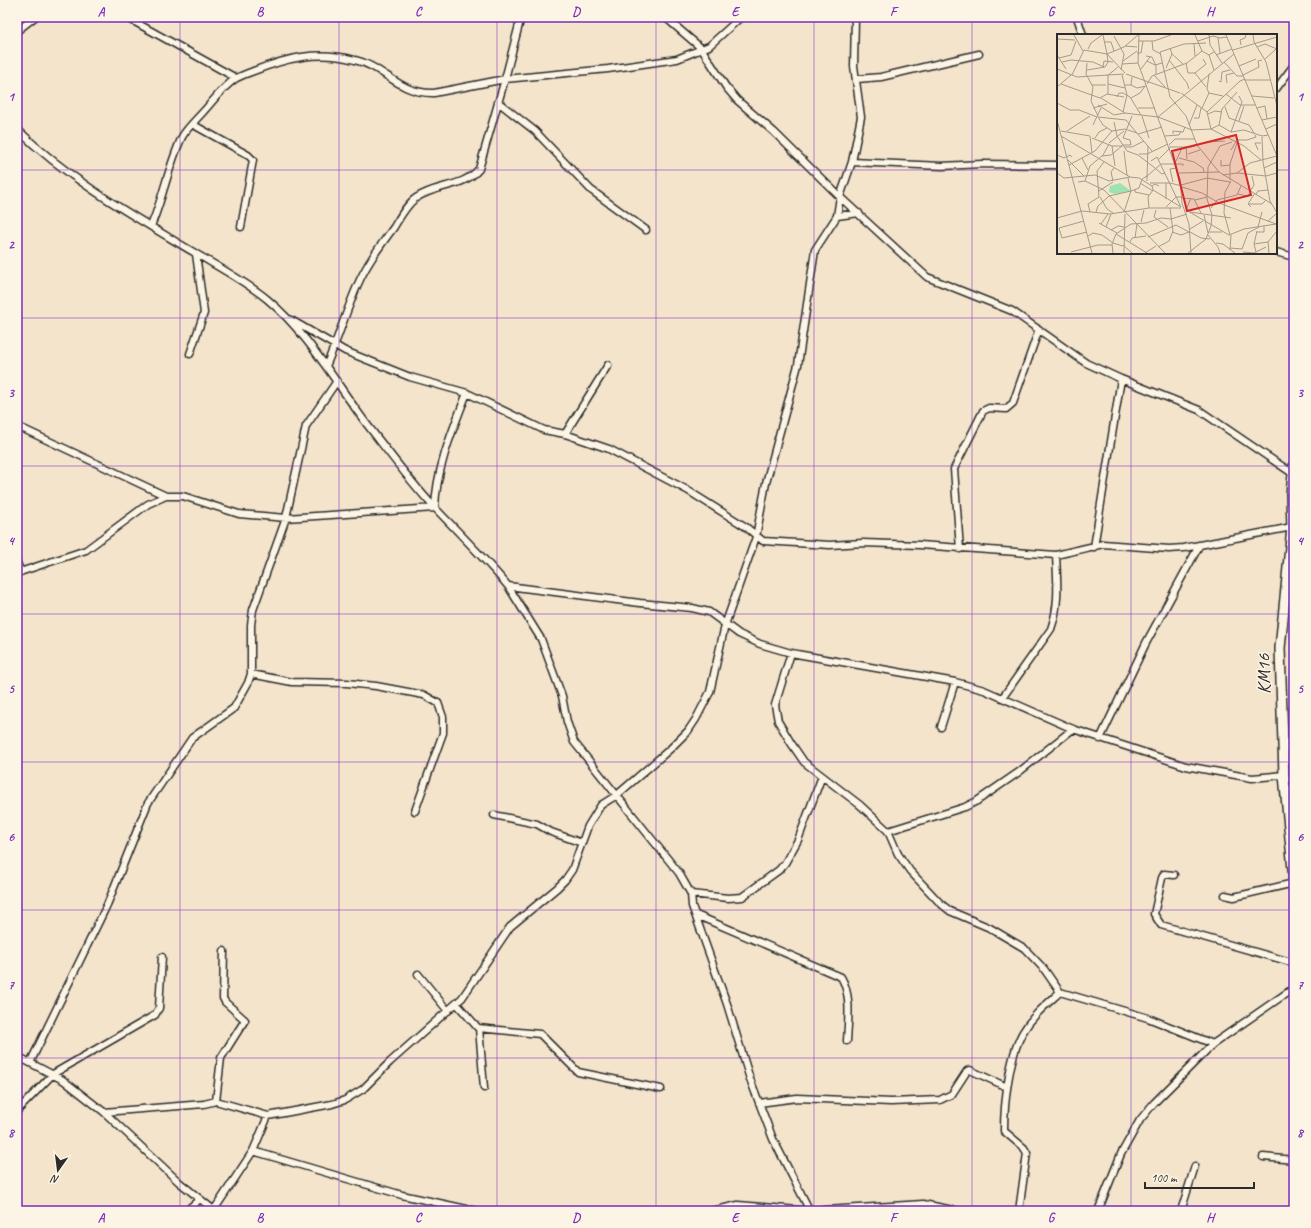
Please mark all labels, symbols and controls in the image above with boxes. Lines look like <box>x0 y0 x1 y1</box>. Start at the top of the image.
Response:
text: A <box>98 4 106 20</box>
text: B <box>257 4 265 20</box>
text: C <box>415 4 423 20</box>
text: D <box>572 4 581 20</box>
text: E <box>732 4 741 20</box>
text: F <box>890 4 899 20</box>
text: G <box>1048 4 1056 20</box>
text: H <box>1206 4 1216 20</box>
inset map <box>1057 34 1277 254</box>
text: 1 <box>8 89 16 105</box>
text: 1 <box>1297 89 1305 105</box>
text: 2 <box>8 237 15 253</box>
text: 2 <box>1297 237 1304 253</box>
text: 3 <box>8 385 15 401</box>
text: 3 <box>1297 385 1304 401</box>
text: 4 <box>8 533 16 549</box>
text: 4 <box>1297 533 1305 549</box>
street label: KM16 <box>1252 652 1276 694</box>
text: 5 <box>8 681 15 697</box>
text: 5 <box>1297 681 1304 697</box>
text: 6 <box>8 829 15 845</box>
text: 6 <box>1297 829 1304 845</box>
text: 7 <box>8 977 15 993</box>
text: 7 <box>1297 977 1304 993</box>
text: 8 <box>8 1125 16 1141</box>
text: 8 <box>1297 1125 1305 1141</box>
north arrow <box>38 1150 78 1190</box>
scale bar <box>1145 1164 1254 1190</box>
text: 100 m <box>1151 1170 1178 1186</box>
text: N <box>48 1172 61 1187</box>
text: A <box>98 1210 106 1226</box>
text: B <box>257 1210 265 1226</box>
text: C <box>415 1210 423 1226</box>
text: D <box>572 1210 581 1226</box>
text: E <box>732 1210 741 1226</box>
text: F <box>890 1210 899 1226</box>
text: G <box>1048 1210 1056 1226</box>
text: H <box>1206 1210 1216 1226</box>

